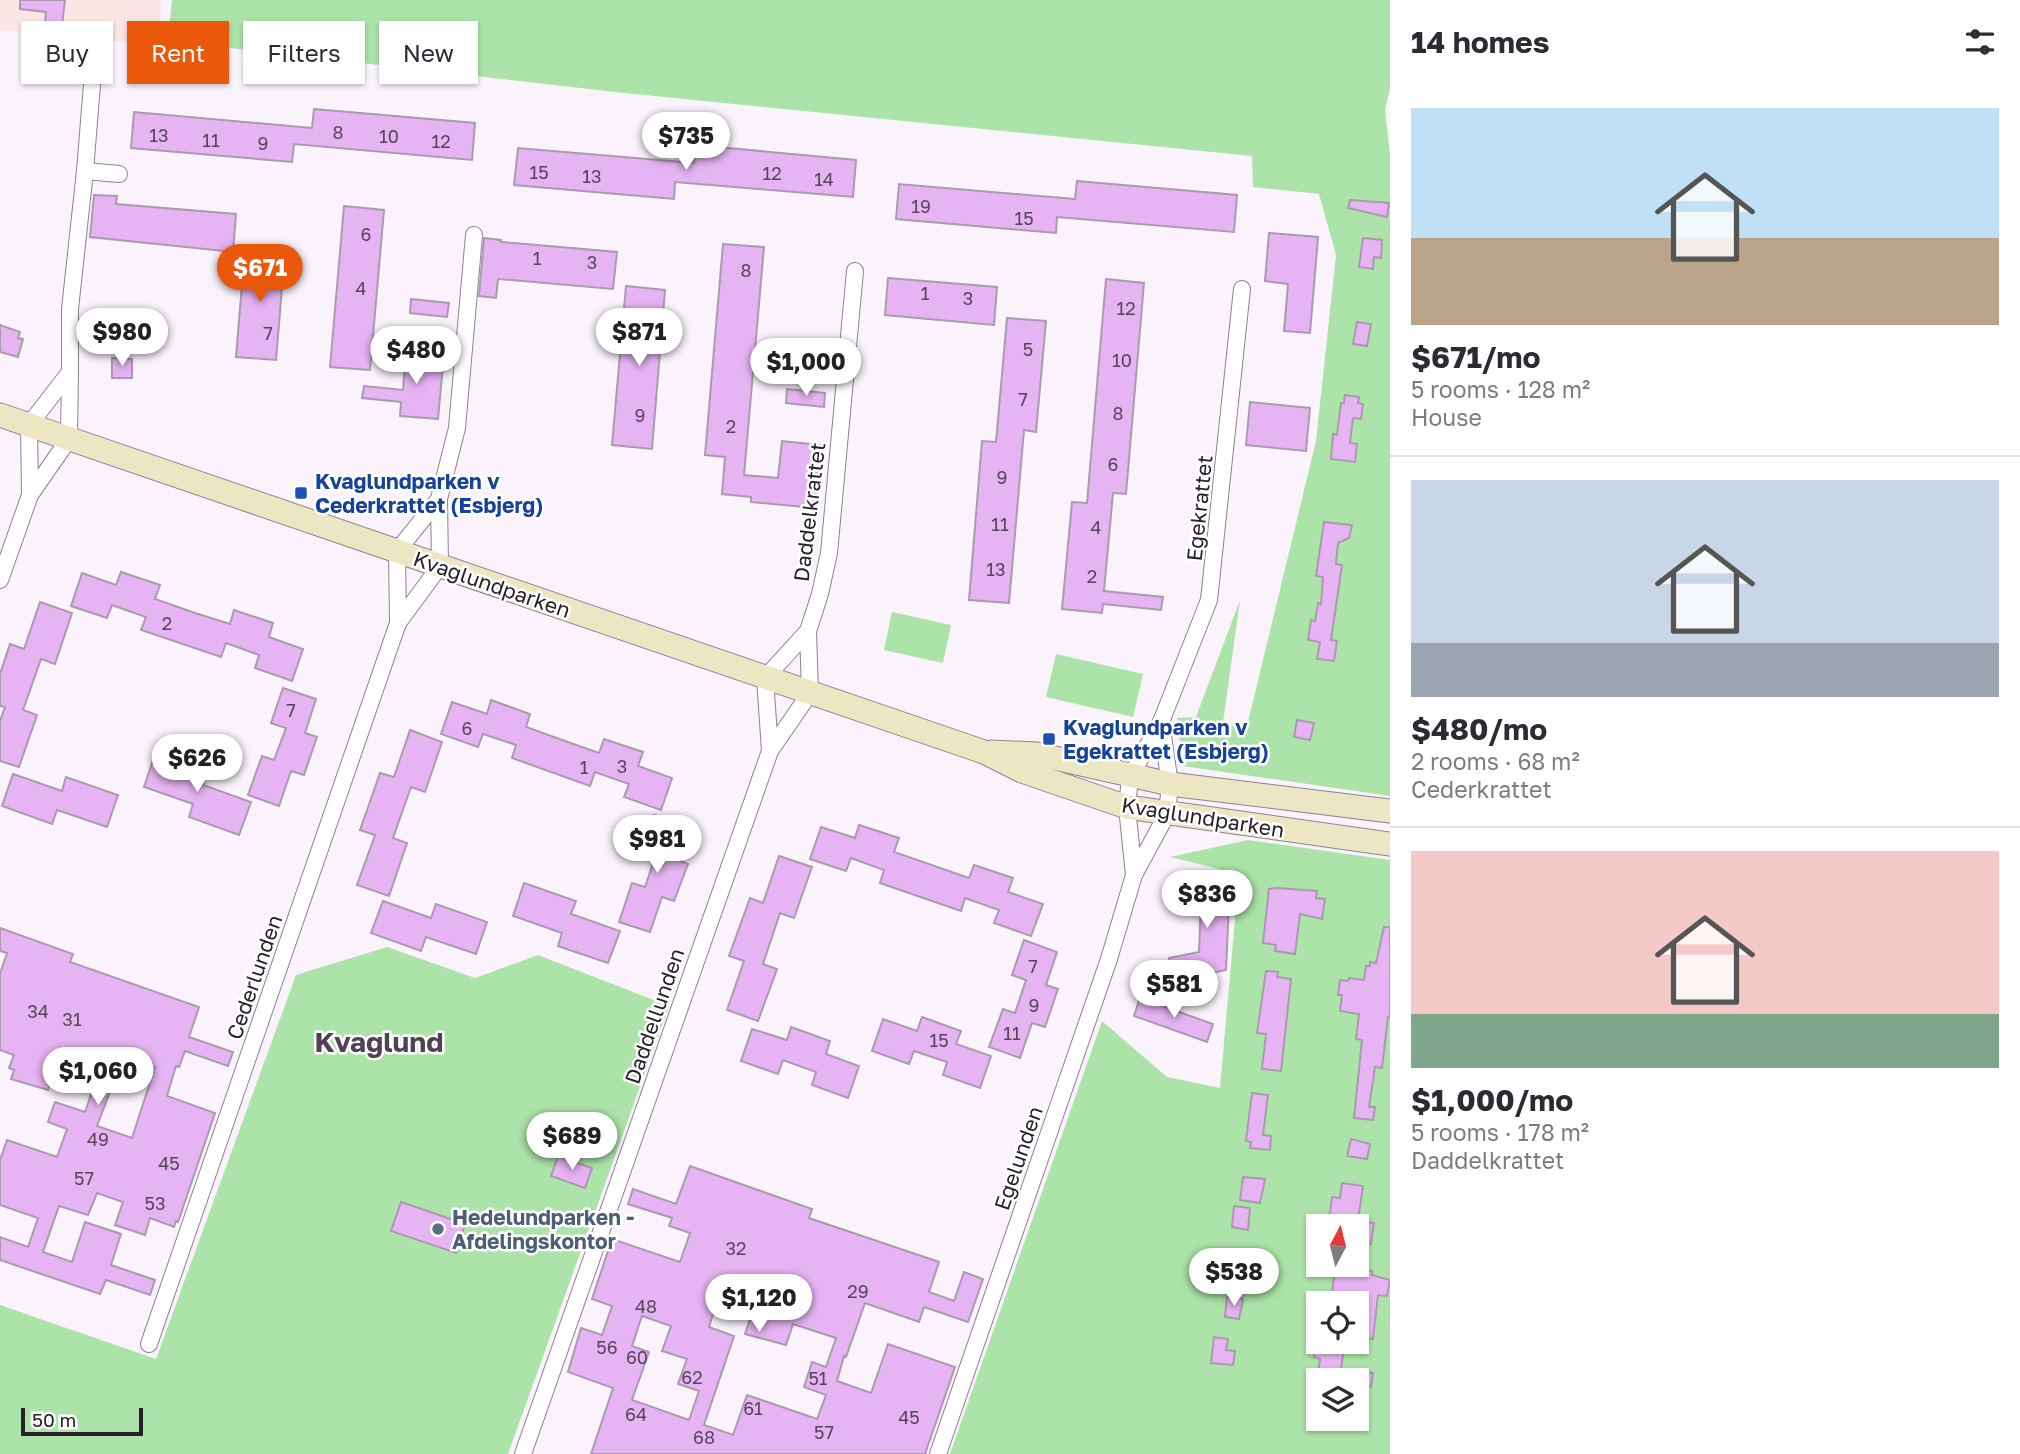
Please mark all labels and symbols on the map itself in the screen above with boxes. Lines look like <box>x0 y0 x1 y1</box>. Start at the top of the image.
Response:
pin: $735 <box>645 113 727 172</box>
house number: 8 <box>333 121 343 143</box>
house number: 13 <box>149 124 169 146</box>
house number: 10 <box>379 125 399 147</box>
house number: 11 <box>202 129 220 151</box>
house number: 12 <box>431 130 451 152</box>
house number: 9 <box>258 132 268 154</box>
house number: 15 <box>529 161 549 183</box>
house number: 12 <box>762 162 782 184</box>
house number: 13 <box>582 165 602 187</box>
house number: 14 <box>814 168 834 190</box>
house number: 19 <box>911 195 931 217</box>
house number: 15 <box>1014 207 1034 229</box>
house number: 6 <box>361 223 371 245</box>
pin: $671 <box>219 244 301 304</box>
house number: 1 <box>533 247 542 269</box>
house number: 3 <box>587 251 597 273</box>
house number: 8 <box>741 259 751 281</box>
house number: 4 <box>356 277 367 299</box>
house number: 1 <box>921 282 930 304</box>
house number: 3 <box>963 287 973 309</box>
house number: 12 <box>1116 297 1136 319</box>
pin: $980 <box>81 308 163 368</box>
pin: $871 <box>598 308 680 368</box>
house number: 7 <box>263 322 273 344</box>
pin: $480 <box>375 326 457 386</box>
pin: $1,000 <box>749 338 863 398</box>
house number: 5 <box>1023 338 1033 360</box>
house number: 10 <box>1112 349 1132 371</box>
house number: 7 <box>1018 388 1028 410</box>
house number: 8 <box>1113 402 1123 424</box>
house number: 9 <box>635 404 645 426</box>
house number: 2 <box>726 415 736 437</box>
street label: Daddelkrattet <box>788 441 830 583</box>
house number: 6 <box>1108 453 1118 475</box>
street label: Egekrattet <box>1181 454 1217 562</box>
house number: 9 <box>997 466 1007 488</box>
place label: Kvaglundparken v Cederkrattet (Esbjerg) <box>315 468 543 518</box>
marker: Kvaglundparken v Cederkrattet (Esbjerg) <box>293 485 309 501</box>
house number: 11 <box>991 513 1009 535</box>
house number: 4 <box>1091 516 1102 538</box>
street label: Kvaglundparken <box>410 545 574 623</box>
house number: 13 <box>986 558 1006 580</box>
house number: 2 <box>1087 565 1097 587</box>
house number: 2 <box>162 612 172 634</box>
house number: 7 <box>286 699 296 721</box>
place label: Kvaglundparken v Egekrattet (Esbjerg) <box>1063 714 1269 764</box>
house number: 6 <box>462 717 472 739</box>
marker: Kvaglundparken v Egekrattet (Esbjerg) <box>1041 731 1057 747</box>
pin: $626 <box>156 734 238 794</box>
house number: 3 <box>617 755 627 777</box>
house number: 1 <box>580 756 589 778</box>
street label: Kvaglundparken <box>1120 791 1286 843</box>
pin: $981 <box>616 816 698 875</box>
pin: $836 <box>1166 870 1248 930</box>
street label: Cederlunden <box>221 911 287 1043</box>
street label: Daddellunden <box>619 945 689 1087</box>
house number: 7 <box>1028 955 1038 977</box>
pin: $581 <box>1133 960 1215 1020</box>
house number: 9 <box>1029 994 1039 1016</box>
house number: 34 <box>27 1000 49 1022</box>
house number: 31 <box>62 1008 82 1030</box>
house number: 11 <box>1003 1022 1021 1044</box>
district label: Kvaglund <box>315 1025 443 1058</box>
house number: 15 <box>929 1029 949 1051</box>
pin: $1,060 <box>41 1048 155 1107</box>
street label: Egelunden <box>988 1103 1048 1213</box>
pin: $689 <box>531 1112 613 1172</box>
house number: 49 <box>87 1128 109 1150</box>
house number: 45 <box>158 1152 180 1174</box>
house number: 57 <box>74 1167 94 1189</box>
house number: 53 <box>145 1192 165 1214</box>
place label: Hedelundparken - Afdelingskontor <box>452 1204 634 1254</box>
north arrow <box>1306 1214 1368 1278</box>
marker: Hedelundparken - Afdelingskontor <box>430 1221 446 1237</box>
house number: 32 <box>726 1237 746 1259</box>
pin: $538 <box>1193 1248 1275 1308</box>
pin: $1,120 <box>702 1274 816 1334</box>
house number: 29 <box>847 1280 869 1302</box>
house number: 48 <box>635 1295 657 1317</box>
house number: 56 <box>596 1336 618 1358</box>
house number: 60 <box>626 1346 648 1368</box>
house number: 62 <box>681 1366 703 1388</box>
house number: 51 <box>808 1367 828 1389</box>
house number: 61 <box>743 1397 763 1419</box>
house number: 64 <box>625 1403 647 1425</box>
scale bar <box>21 1405 144 1437</box>
house number: 45 <box>898 1406 920 1428</box>
house number: 57 <box>814 1421 834 1443</box>
house number: 68 <box>693 1426 715 1448</box>

